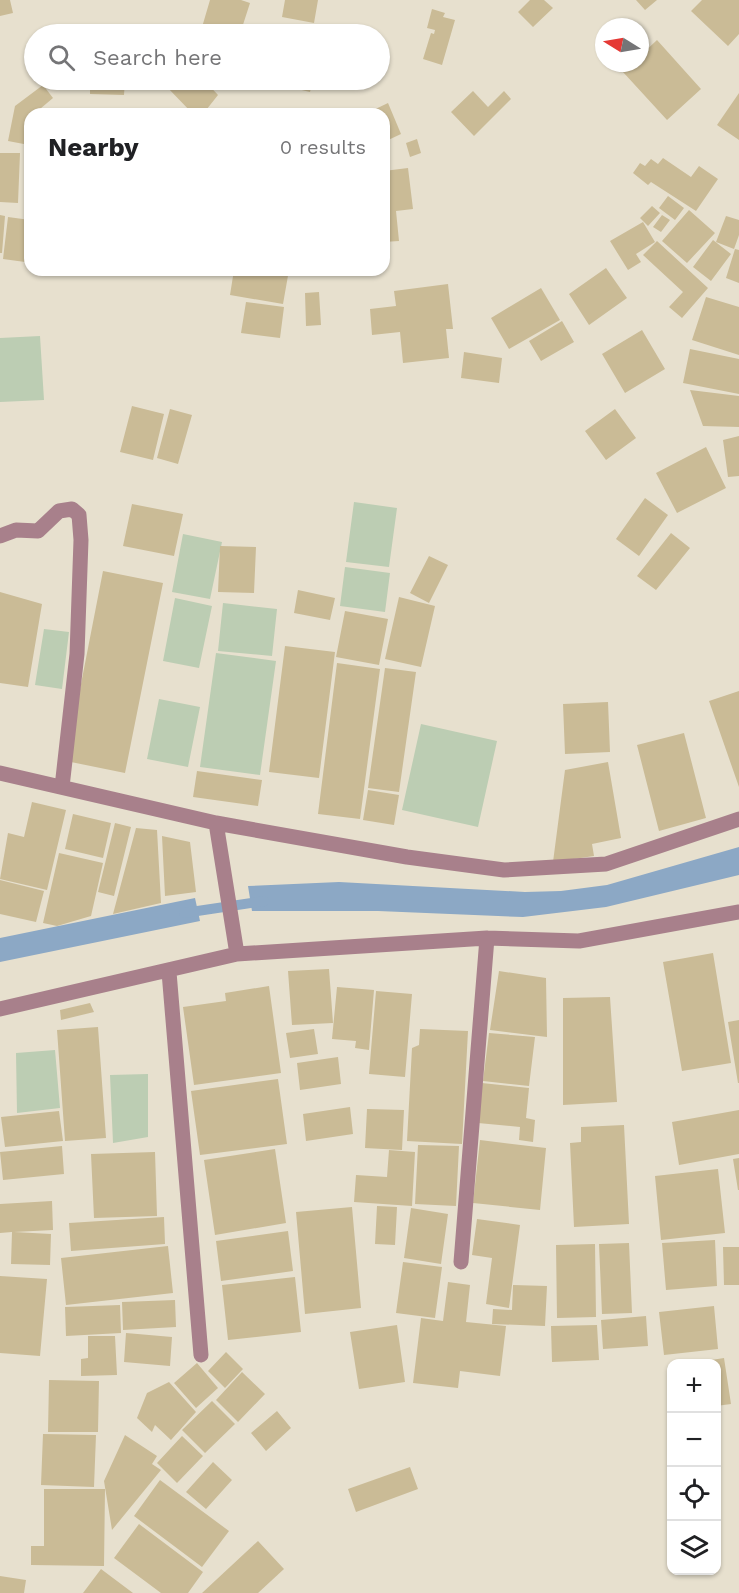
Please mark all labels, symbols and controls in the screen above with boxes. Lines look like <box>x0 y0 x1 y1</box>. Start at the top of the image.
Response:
north arrow <box>595 18 649 72</box>
search box <box>24 24 390 90</box>
icon: search <box>45 41 78 74</box>
text: Search here <box>93 45 222 70</box>
text: Nearby <box>48 132 139 162</box>
text: 0 results <box>280 135 366 159</box>
map controls <box>667 1359 721 1575</box>
button: + <box>667 1359 721 1413</box>
button: − <box>667 1413 721 1467</box>
button: locate <box>667 1467 721 1521</box>
button: layers <box>667 1521 721 1575</box>

